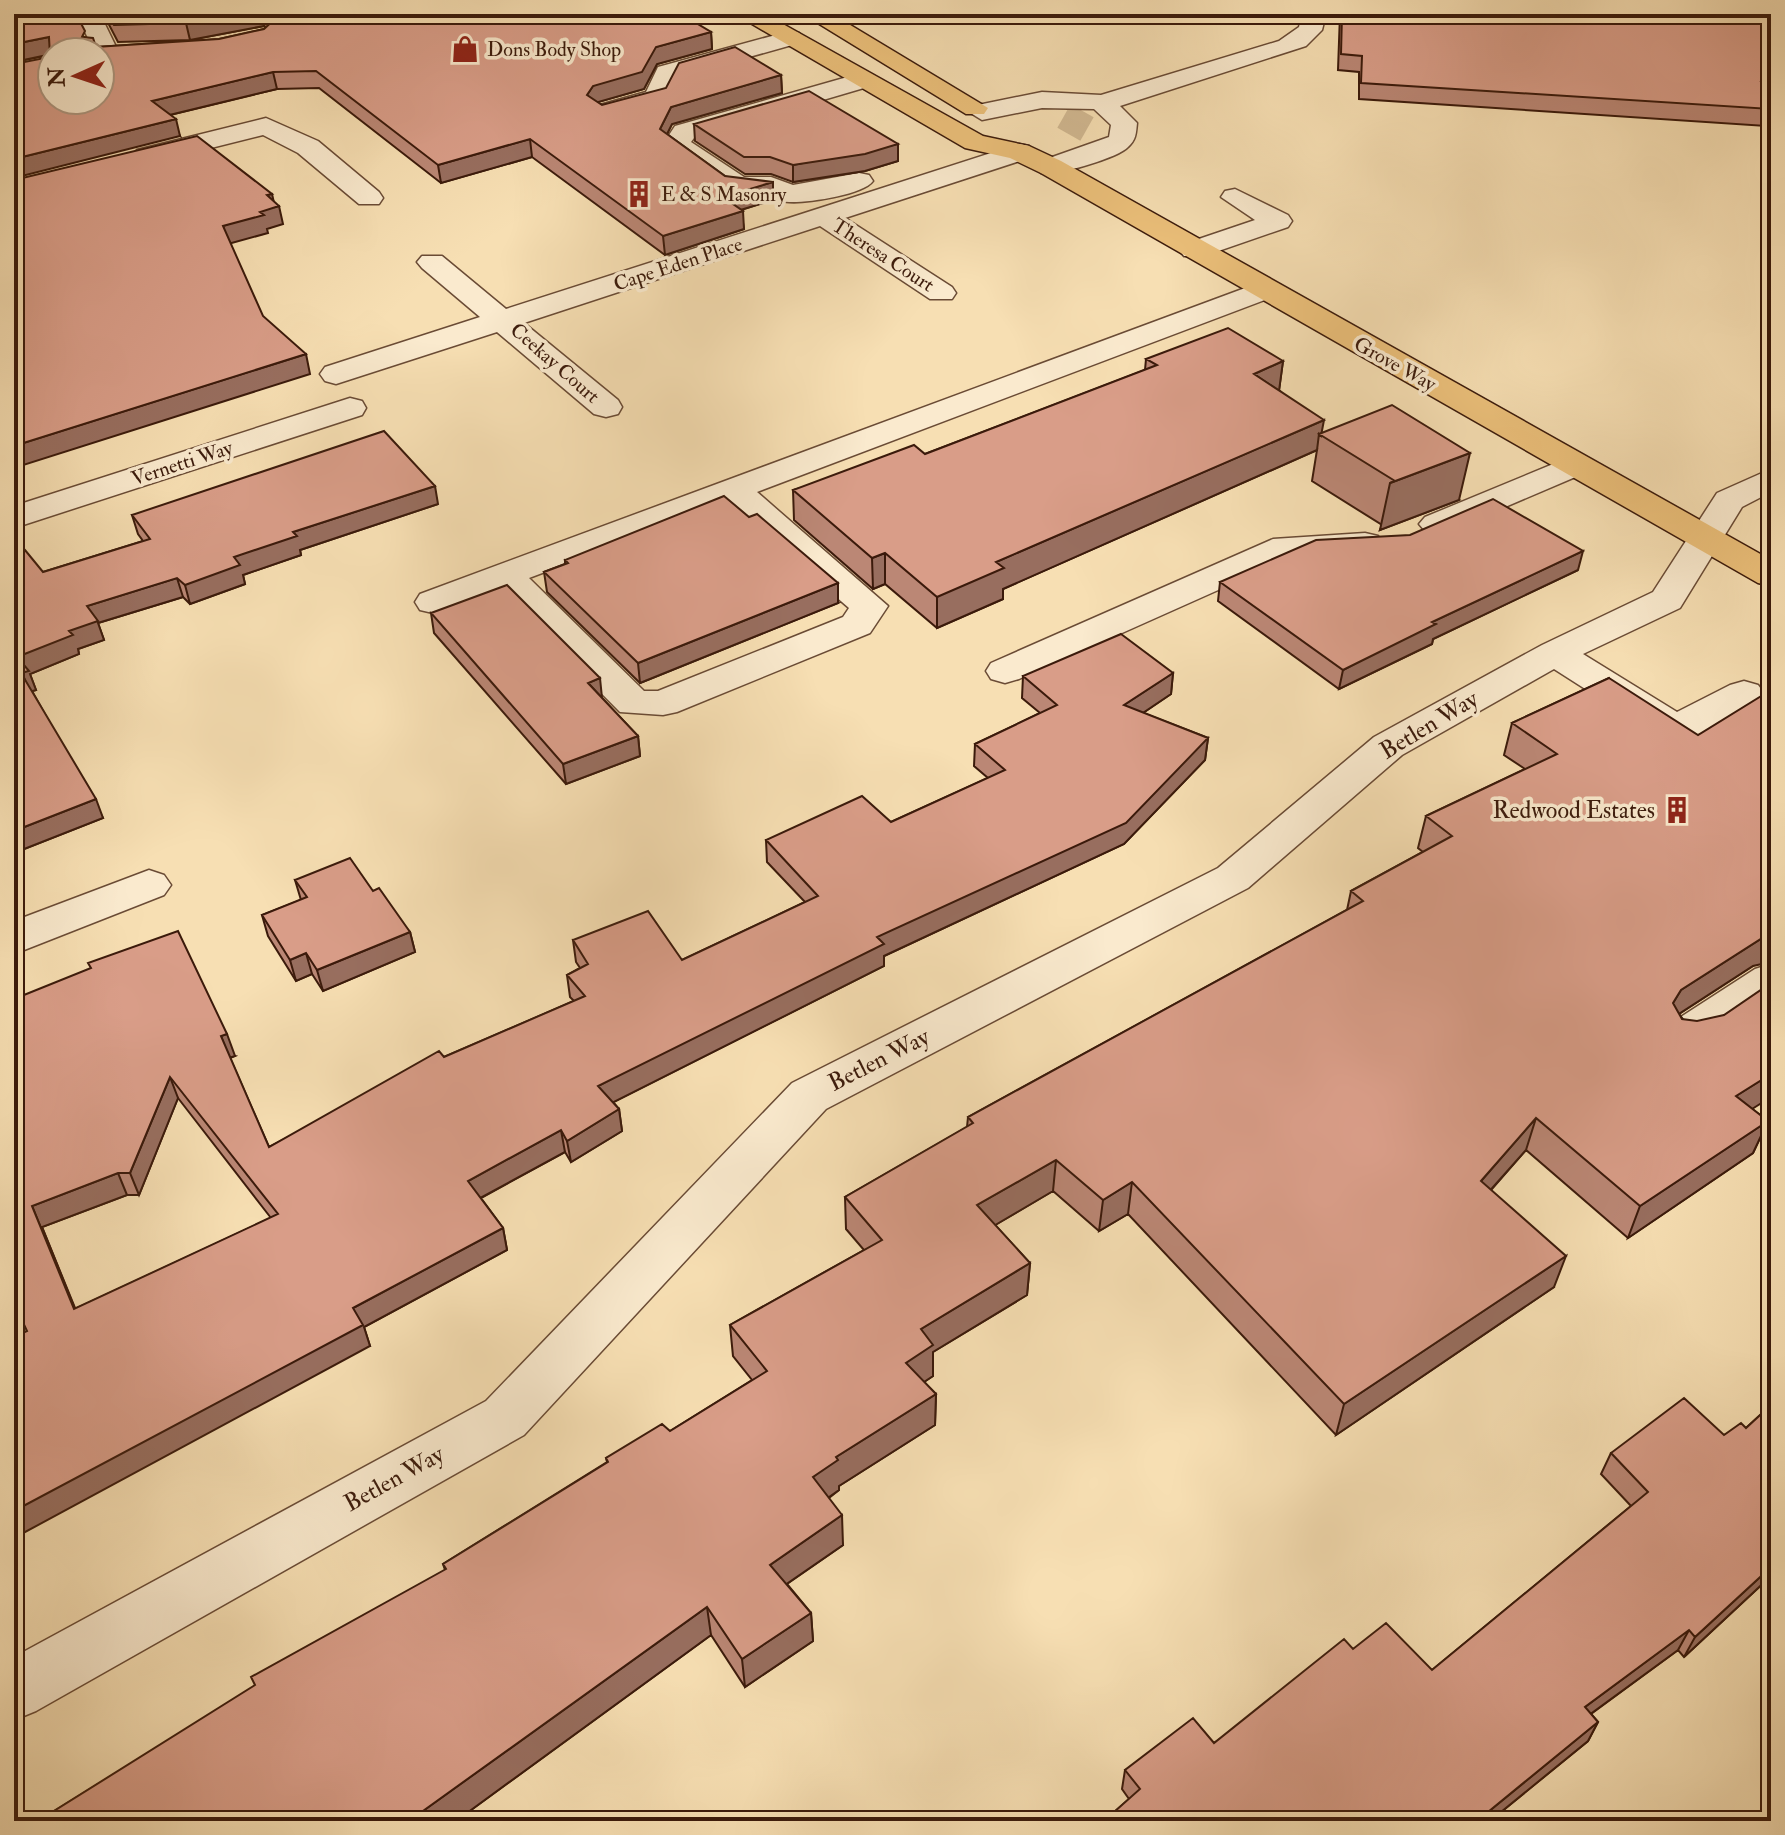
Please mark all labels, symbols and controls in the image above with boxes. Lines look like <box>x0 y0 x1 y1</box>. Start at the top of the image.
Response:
shop icon: Dons Body Shop <box>450 34 480 64</box>
north arrow <box>36 36 116 116</box>
place label: Dons Body Shop <box>487 37 621 63</box>
text: N <box>43 66 72 89</box>
building icon: E & S Masonry <box>624 179 654 209</box>
place label: E & S Masonry <box>661 182 788 207</box>
street label: Theresa Court <box>827 213 939 298</box>
street label: Cape Eden Place <box>610 231 746 298</box>
street label: Ceekay Court <box>505 317 605 409</box>
street label: Grove Way <box>1350 331 1442 397</box>
street label: Vernetti Way <box>128 435 237 491</box>
street label: Betlen Way <box>1374 683 1484 767</box>
place label: Redwood Estates <box>1492 795 1655 826</box>
building icon: Redwood Estates <box>1662 795 1692 825</box>
street label: Betlen Way <box>823 1021 935 1099</box>
street label: Betlen Way <box>339 1439 450 1519</box>

